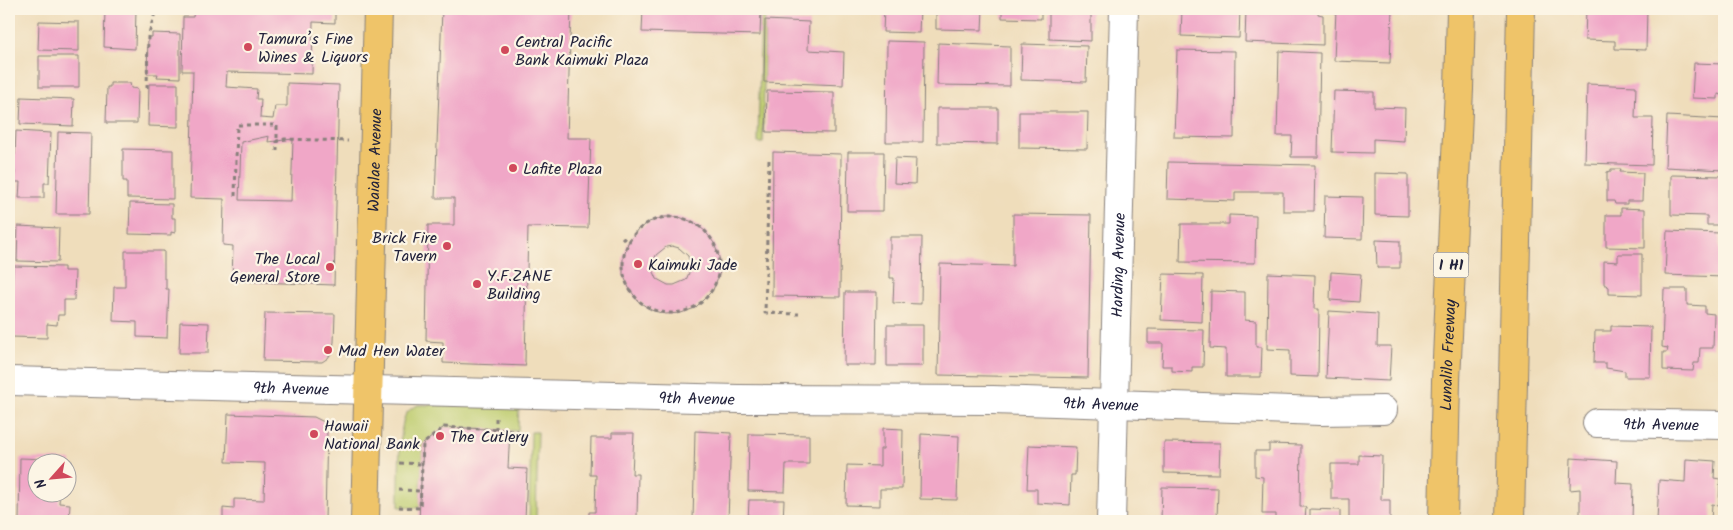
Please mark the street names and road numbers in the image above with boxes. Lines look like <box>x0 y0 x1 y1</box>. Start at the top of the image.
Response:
street label: Waialae Avenue <box>362 108 389 212</box>
street label: Harding Avenue <box>1105 212 1133 318</box>
road number: I H1 <box>1434 252 1468 278</box>
street label: Lunalilo Freeway <box>1434 298 1464 411</box>
street label: 9th Avenue <box>253 376 329 403</box>
street label: 9th Avenue <box>658 386 735 413</box>
street label: 9th Avenue <box>1062 391 1139 419</box>
street label: 9th Avenue <box>1623 412 1699 439</box>

